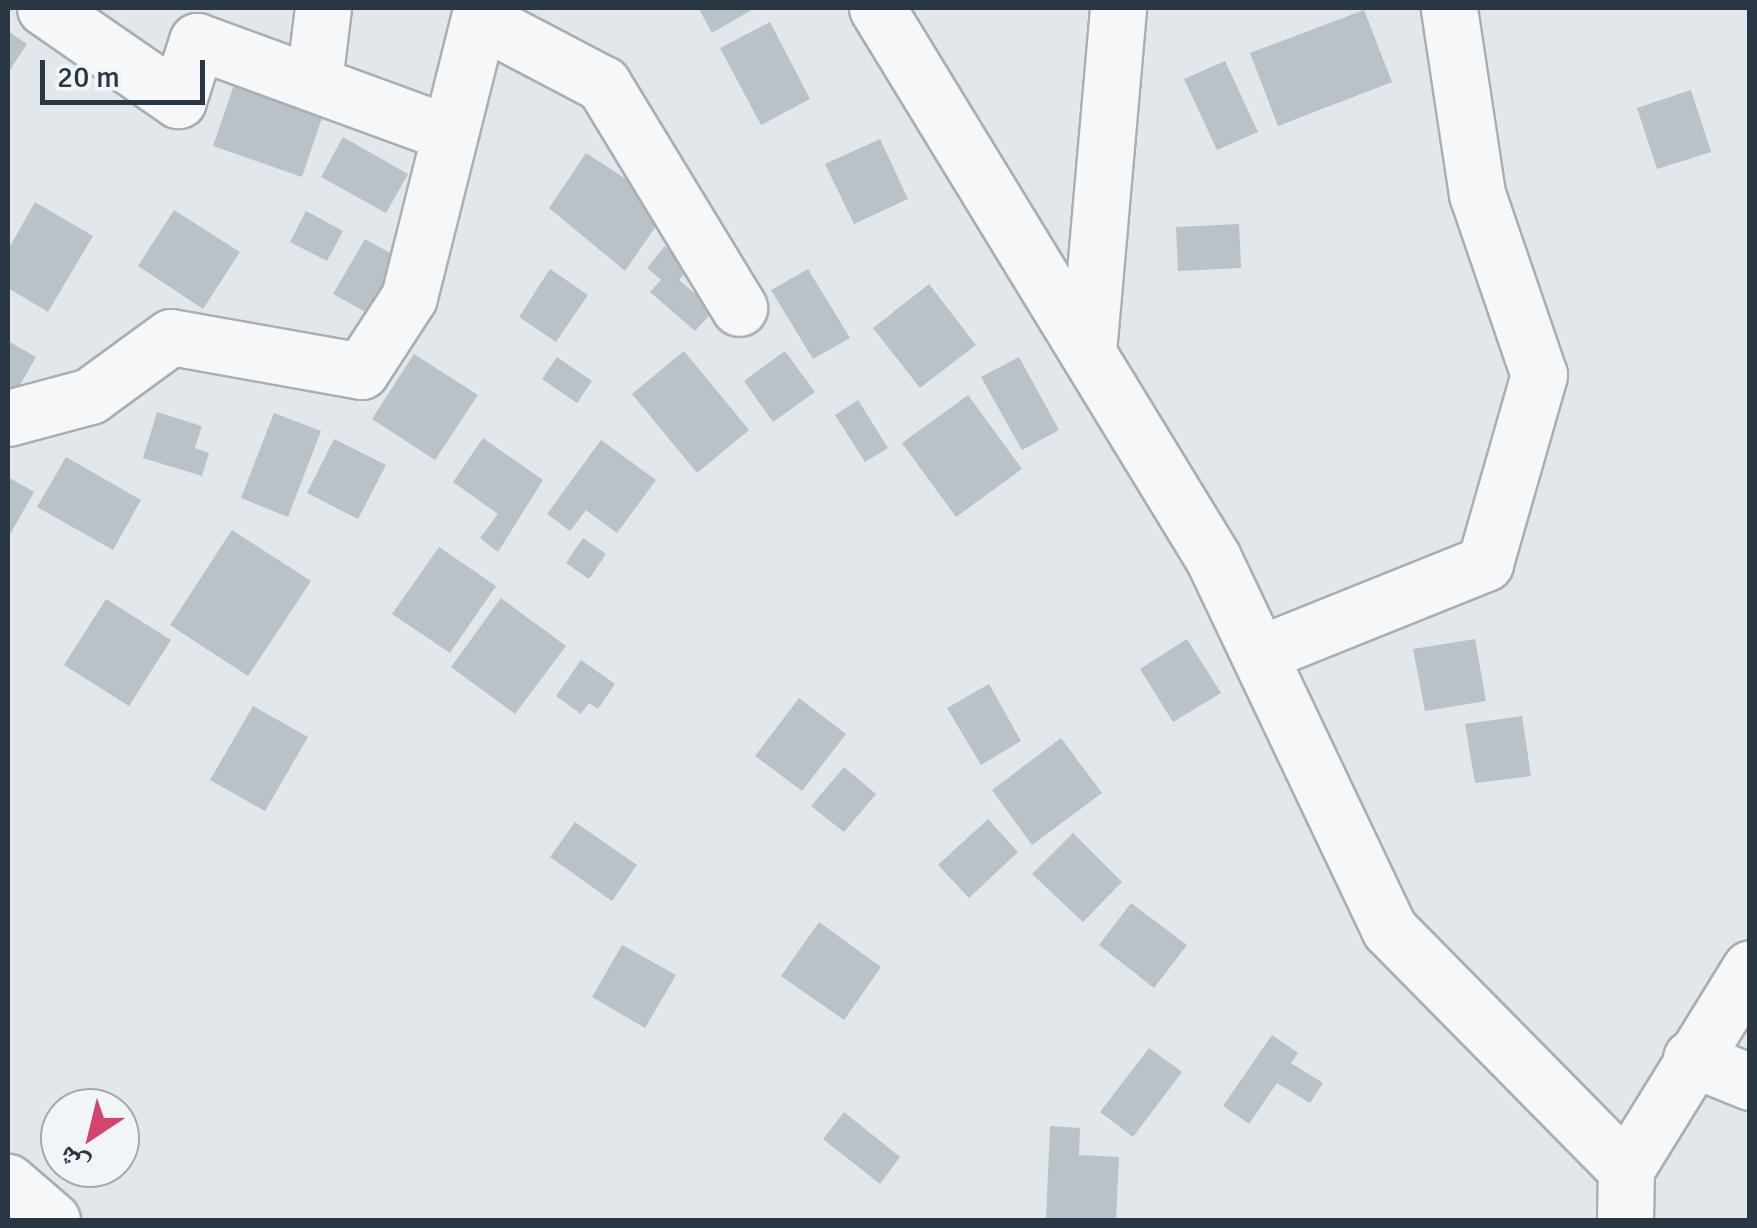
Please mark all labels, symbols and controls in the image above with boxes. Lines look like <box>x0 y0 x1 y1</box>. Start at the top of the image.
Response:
scale bar <box>45 40 210 102</box>
text: 20 m <box>57 59 120 96</box>
north arrow <box>40 1088 140 1188</box>
text: ش <box>52 1138 96 1183</box>

